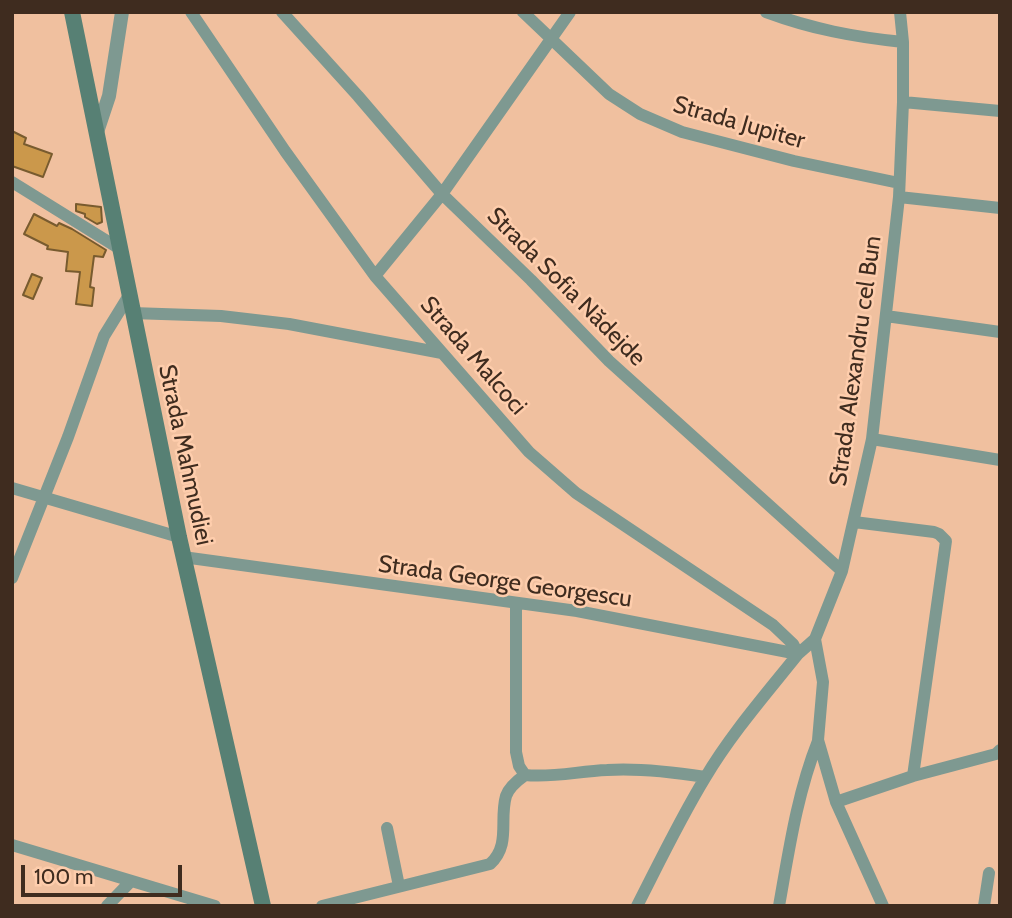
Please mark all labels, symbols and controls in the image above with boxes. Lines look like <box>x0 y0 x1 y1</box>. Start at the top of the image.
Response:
street label: Strada Jupiter <box>670 90 808 156</box>
street label: Strada Sofia Nădejde <box>481 202 651 372</box>
street label: Strada Alexandru cel Bun <box>824 234 888 488</box>
street label: Strada Malcoci <box>414 291 532 421</box>
street label: Strada Mahmudiei <box>152 362 218 548</box>
street label: Strada George Georgescu <box>376 550 634 614</box>
scale bar <box>24 852 186 896</box>
text: 100 m <box>34 864 93 889</box>

